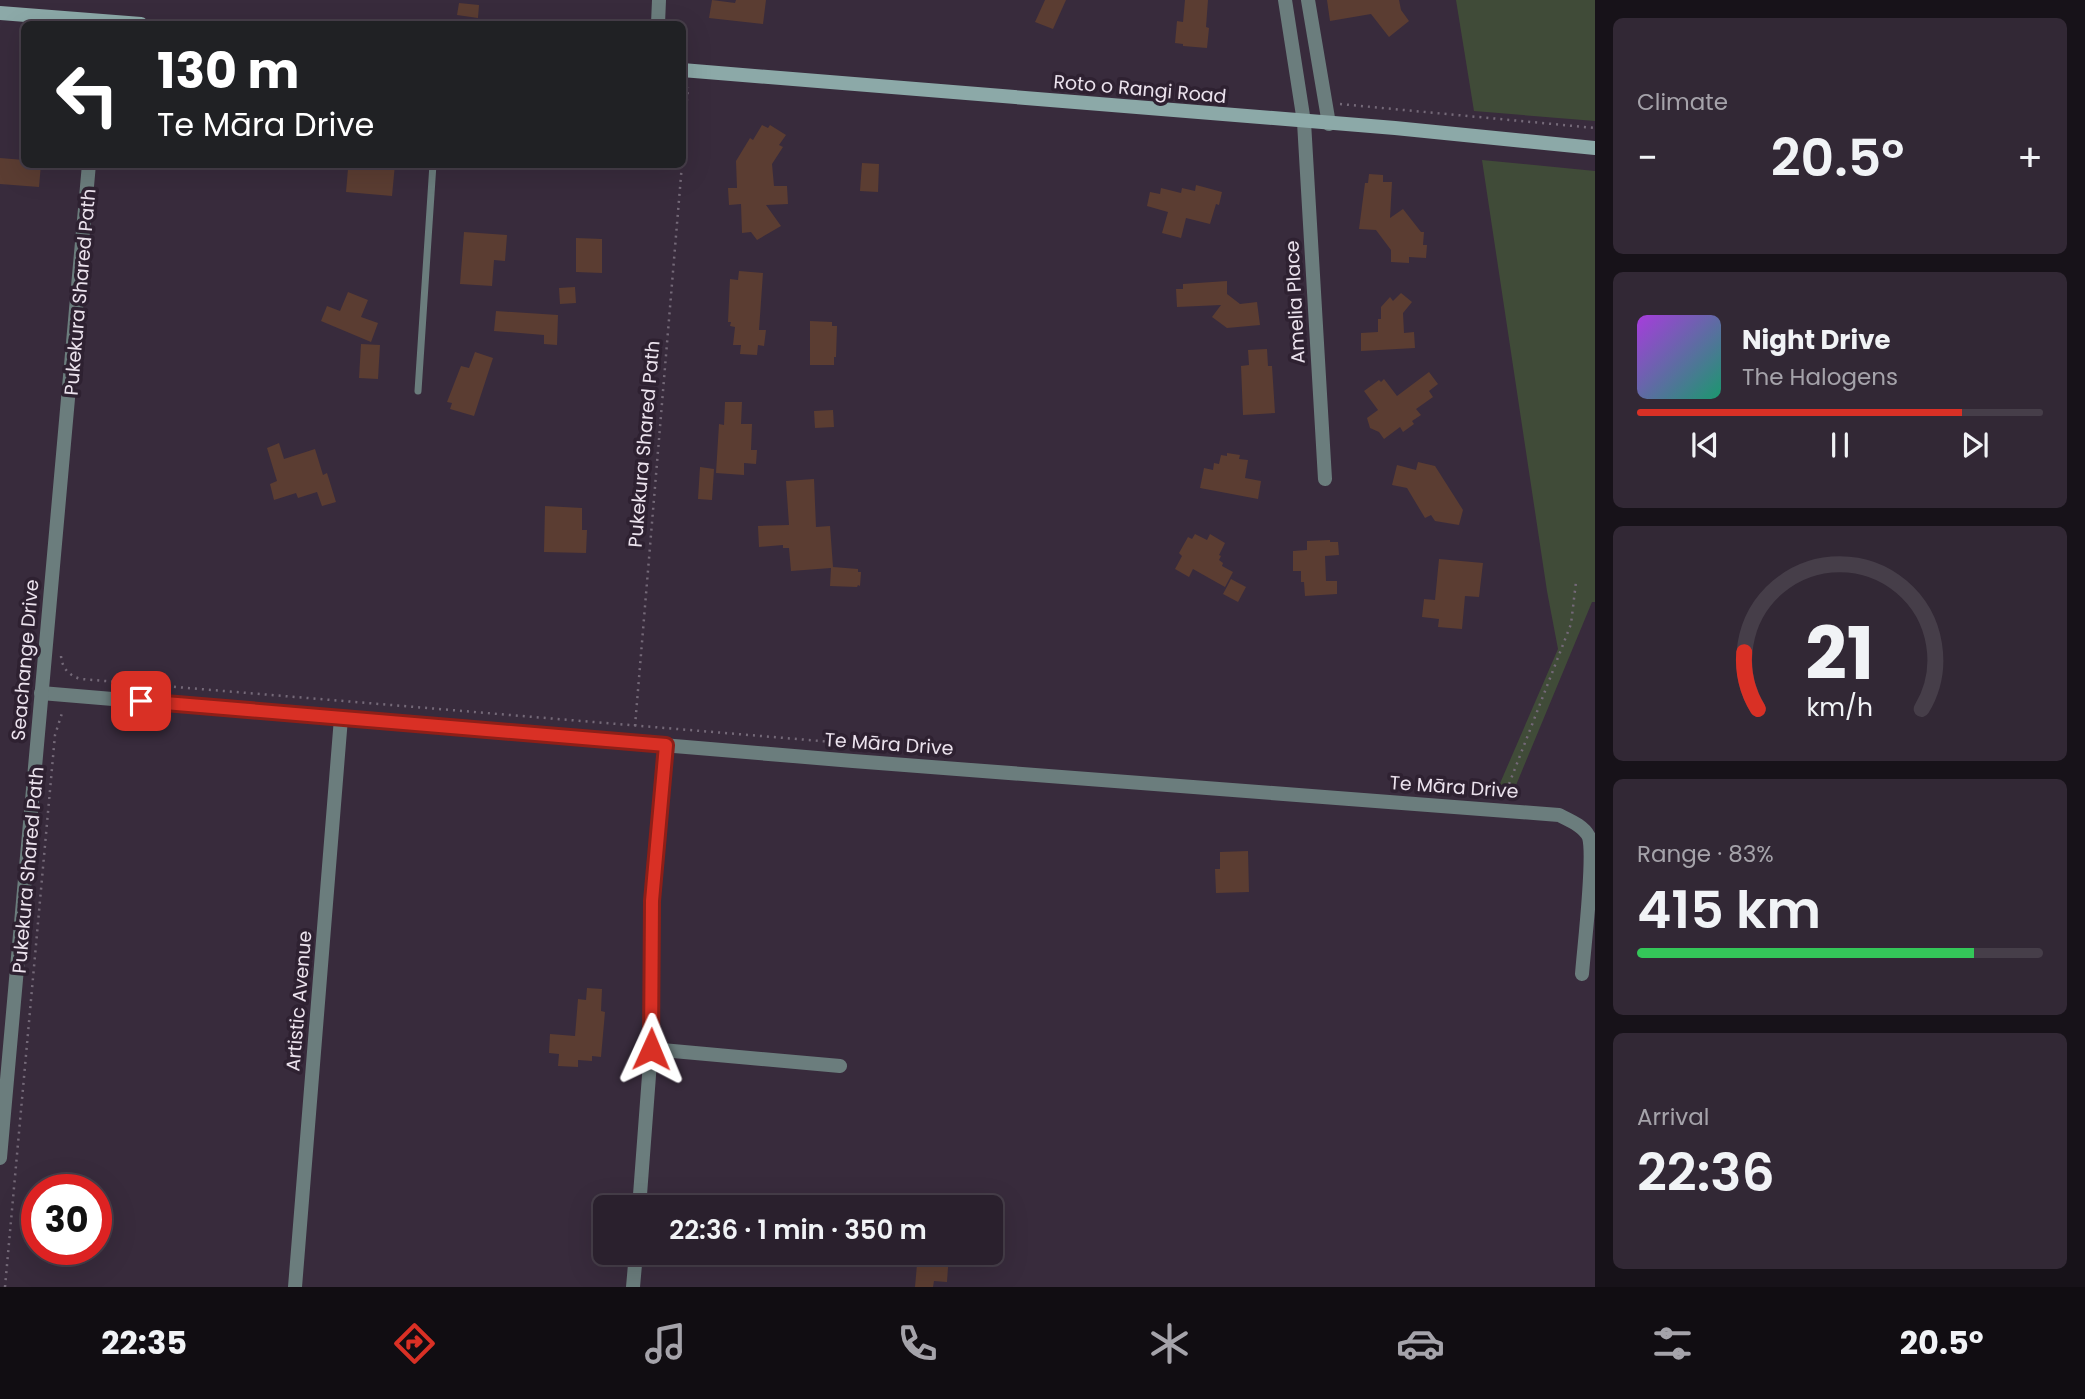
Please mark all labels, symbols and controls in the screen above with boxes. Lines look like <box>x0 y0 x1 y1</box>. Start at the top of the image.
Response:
text: 130 m <box>157 37 299 105</box>
icon: left <box>42 49 133 140</box>
street label: Roto o Rangi Road <box>1052 68 1228 110</box>
text: Climate <box>1637 86 1728 118</box>
text: Te Māra Drive <box>157 102 374 147</box>
text: 20.5° <box>1771 121 1904 194</box>
text: − <box>1637 131 1658 184</box>
text: + <box>2017 131 2043 184</box>
street label: Pukekura Shared Path <box>58 187 102 397</box>
street label: Amelia Place <box>1278 240 1312 364</box>
text: Night Drive <box>1742 322 1890 358</box>
street label: Pukekura Shared Path <box>622 339 666 549</box>
text: The Halogens <box>1742 361 1898 393</box>
icon: previous <box>1686 426 1724 464</box>
icon: pause <box>1821 426 1859 464</box>
icon: next <box>1956 426 1994 464</box>
street label: Seachange Drive <box>4 578 46 742</box>
text: 21 <box>1806 604 1874 705</box>
pin <box>111 671 171 731</box>
icon: arrive <box>122 682 160 720</box>
text: km/h <box>1807 690 1873 725</box>
street label: Te Māra Drive <box>824 726 954 762</box>
street label: Pukekura Shared Path <box>6 765 50 975</box>
street label: Te Māra Drive <box>1389 769 1519 805</box>
text: Range · 83% <box>1637 838 1774 870</box>
text: 415 km <box>1637 873 1821 946</box>
street label: Artistic Avenue <box>279 930 319 1072</box>
position arrow <box>614 1012 688 1086</box>
text: Arrival <box>1637 1101 1709 1133</box>
text: 22:36 <box>1637 1136 1775 1209</box>
speed limit sign: 30 <box>21 1174 112 1265</box>
text: 22:36 · 1 min · 350 m <box>669 1212 927 1248</box>
icon: directions <box>390 1319 439 1368</box>
icon: music <box>641 1319 690 1368</box>
icon: phone <box>893 1319 942 1368</box>
icon: climate <box>1145 1319 1194 1368</box>
icon: car <box>1396 1319 1445 1368</box>
icon: filters <box>1648 1319 1697 1368</box>
text: 22:35 <box>101 1320 187 1365</box>
text: 20.5° <box>1900 1320 1984 1365</box>

